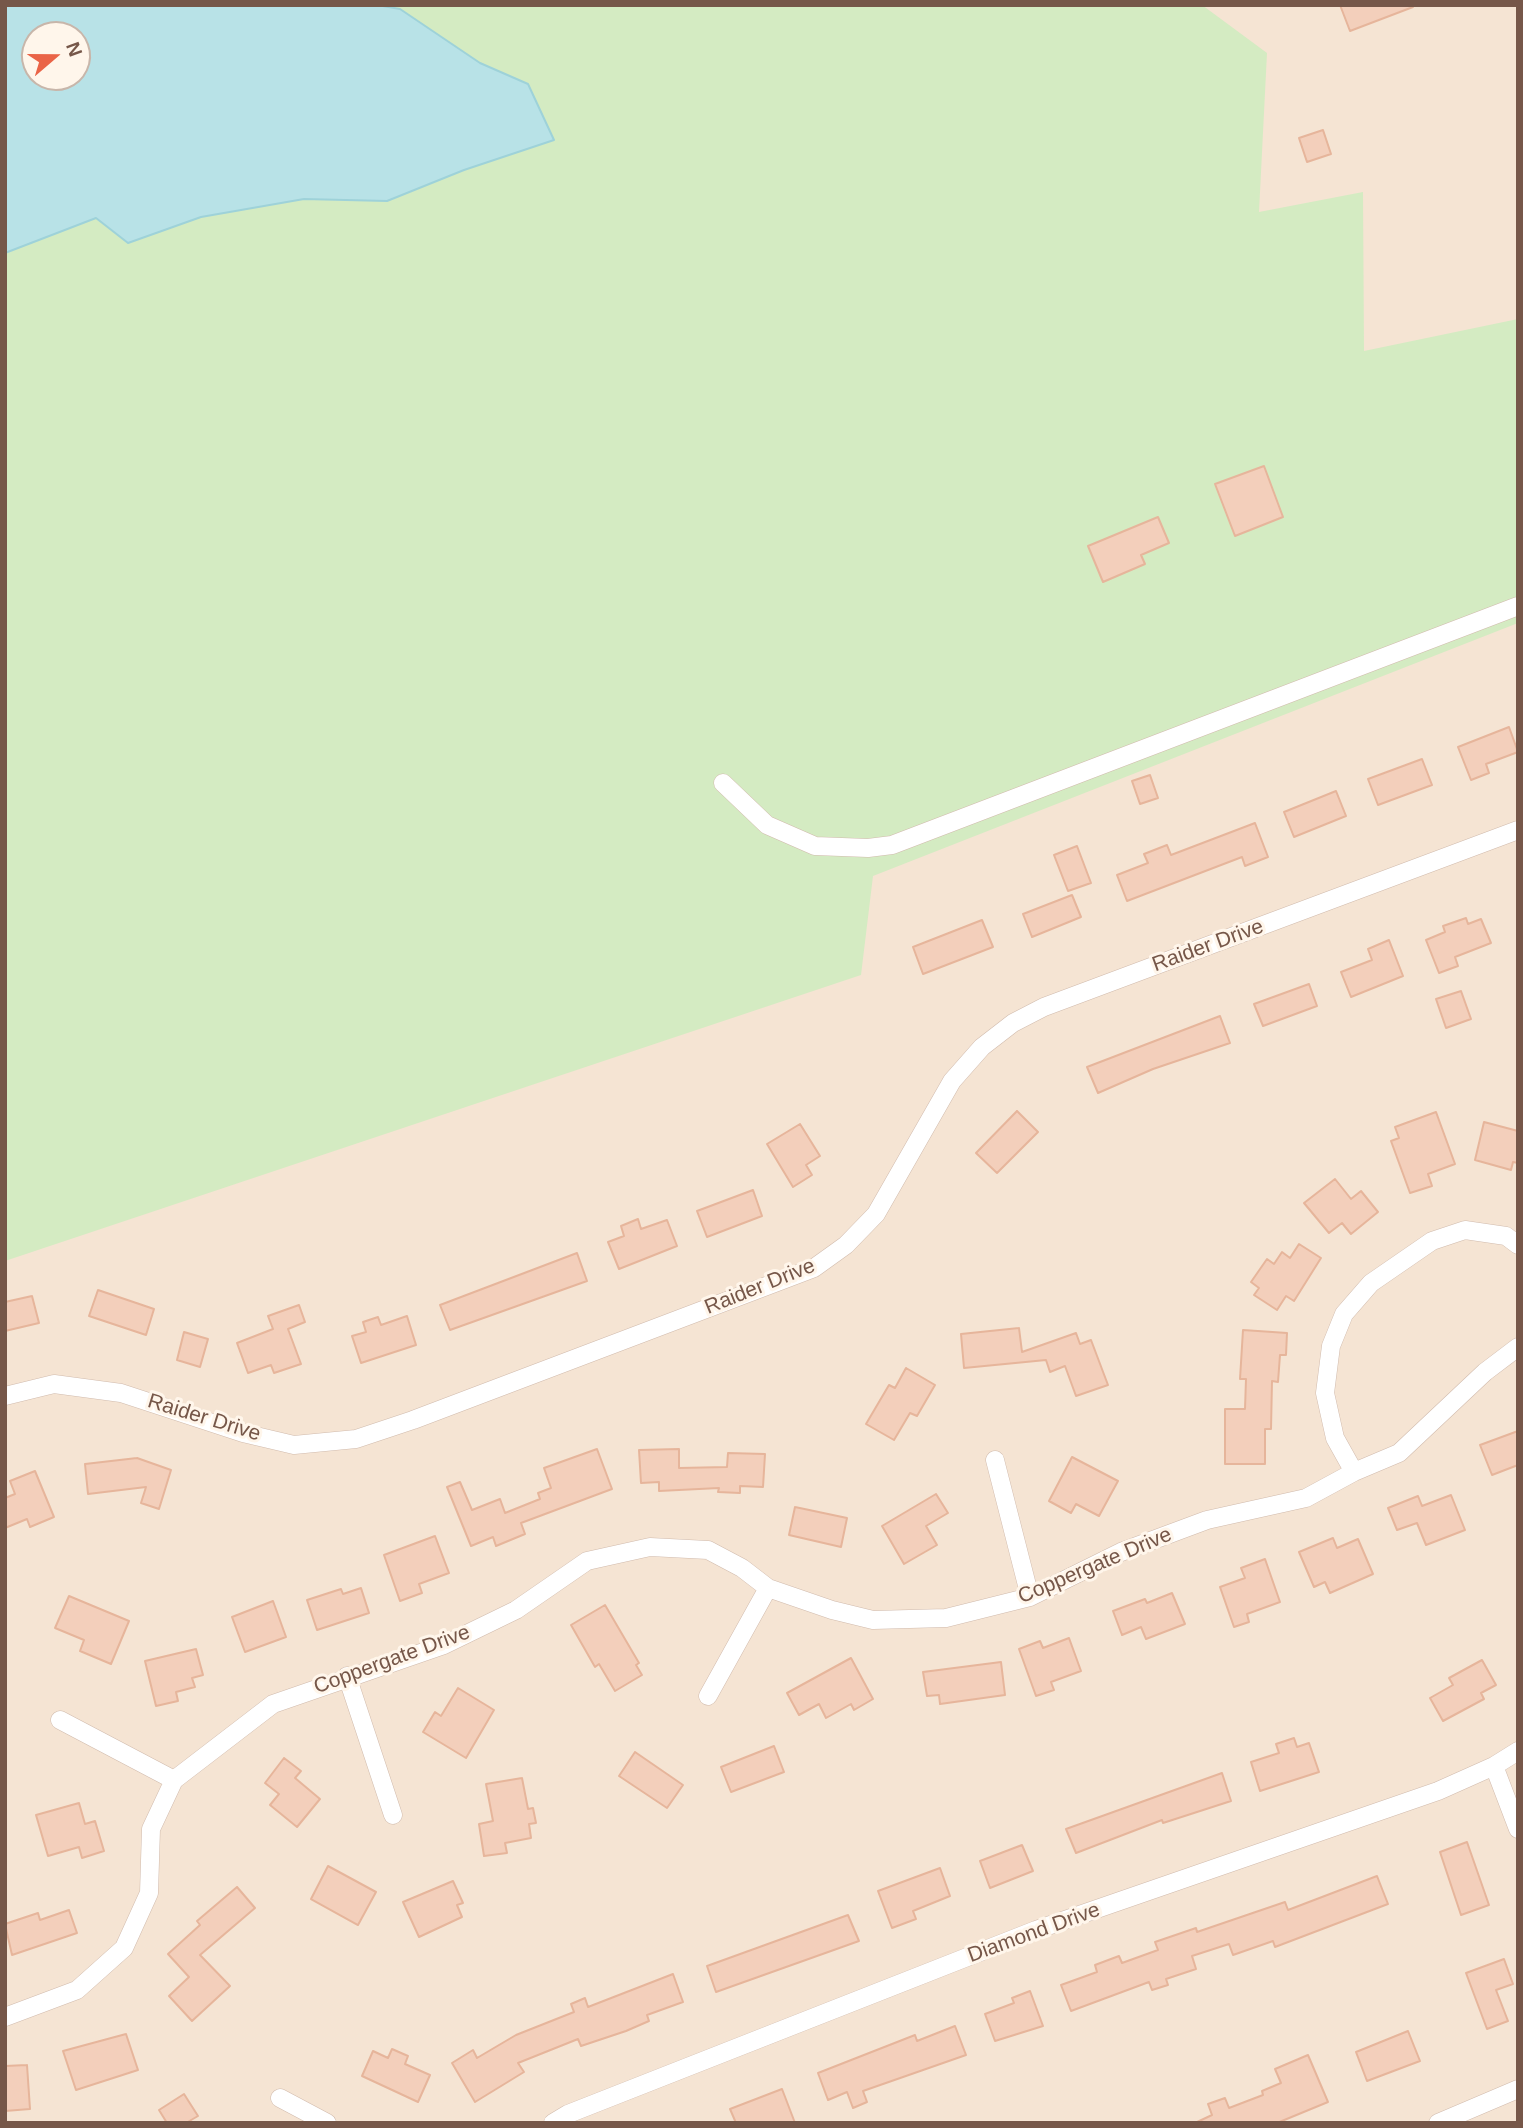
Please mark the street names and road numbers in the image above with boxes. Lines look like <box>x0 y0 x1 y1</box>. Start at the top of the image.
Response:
street label: Raider Drive <box>1149 914 1267 978</box>
street label: Raider Drive <box>701 1253 819 1321</box>
street label: Raider Drive <box>145 1389 263 1447</box>
street label: Coppergate Drive <box>1014 1522 1176 1610</box>
street label: Coppergate Drive <box>310 1620 474 1700</box>
street label: Diamond Drive <box>964 1897 1104 1969</box>

